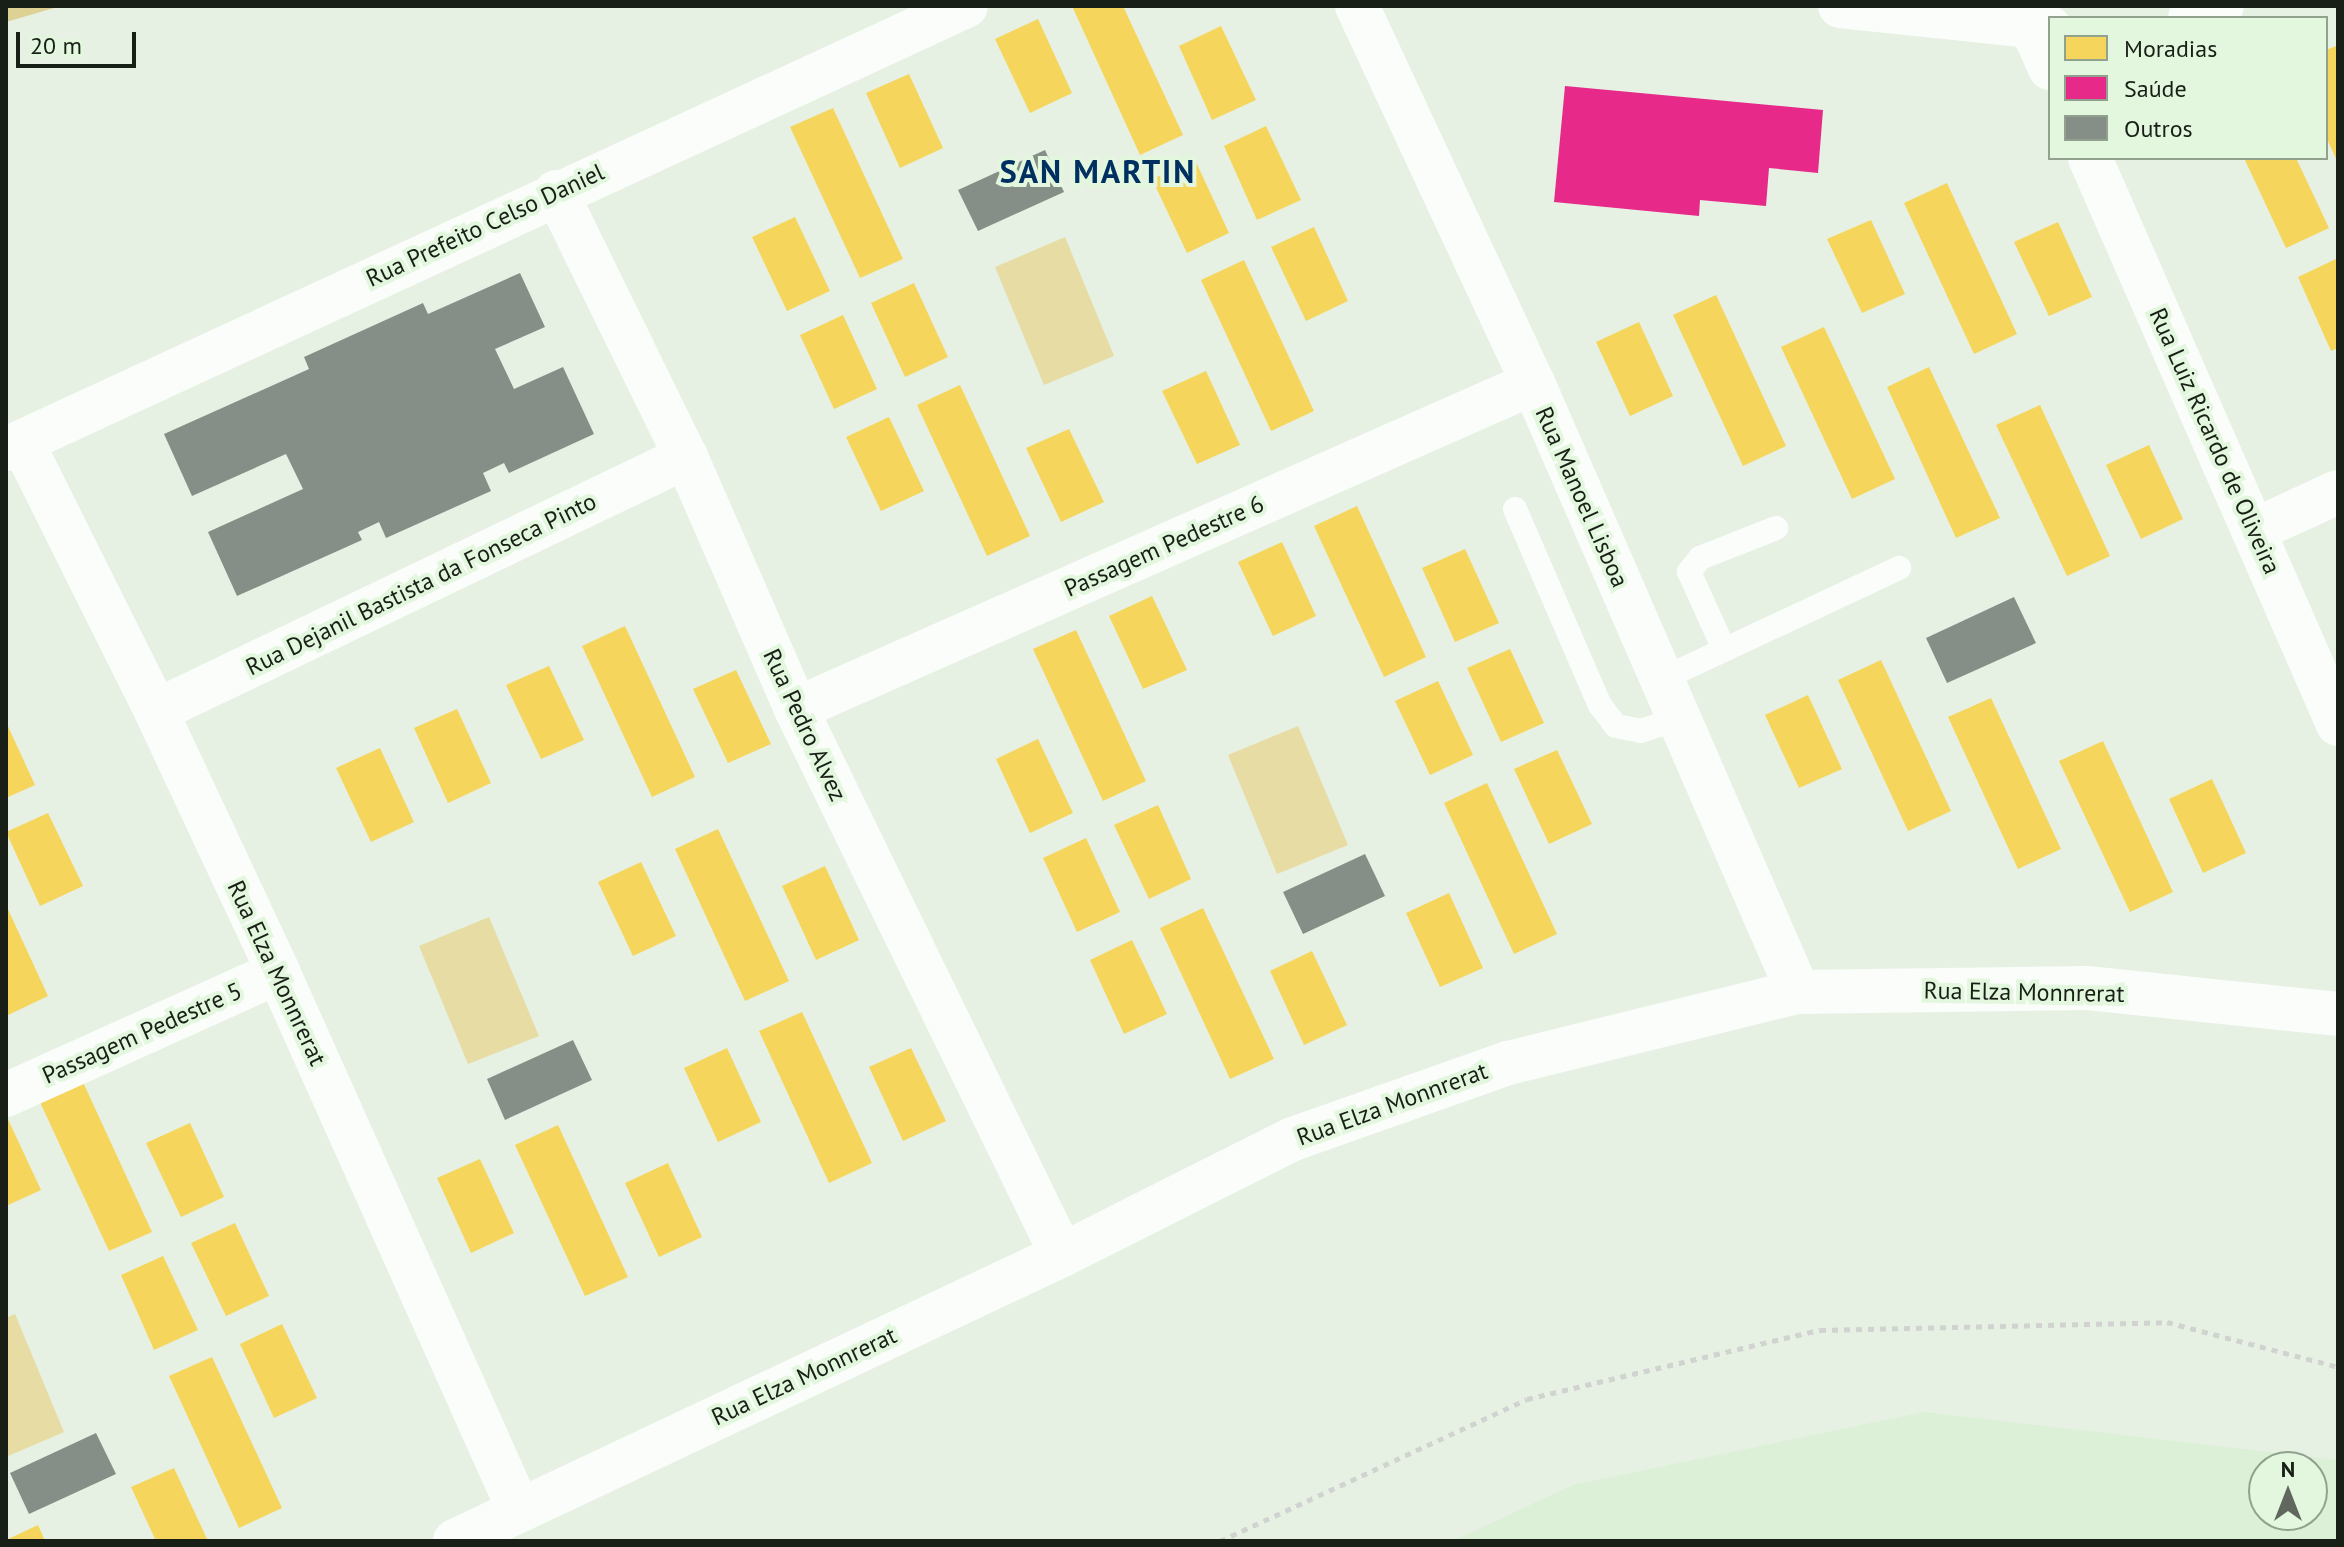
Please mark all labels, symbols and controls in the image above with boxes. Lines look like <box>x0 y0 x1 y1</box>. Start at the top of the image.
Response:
scale bar <box>20 16 140 66</box>
legend <box>2048 16 2328 160</box>
text: 20 m <box>30 30 82 61</box>
text: Moradias <box>2124 33 2217 64</box>
text: Saúde <box>2124 73 2187 104</box>
text: Outros <box>2124 113 2193 144</box>
district label: SAN MARTIN <box>1000 152 1196 190</box>
street label: Rua Prefeito Celso Daniel <box>361 157 609 293</box>
street label: Rua Luiz Ricardo de Oliveira <box>2143 303 2287 579</box>
street label: Rua Manoel Lisboa <box>1529 402 1635 592</box>
street label: Rua Dejanil Bastista da Fonseca Pinto <box>241 486 601 682</box>
street label: Passagem Pedestre 6 <box>1060 489 1268 603</box>
street label: Rua Pedro Alvez <box>757 644 853 806</box>
street label: Rua Elza Monnrerat <box>222 876 332 1070</box>
street label: Passagem Pedestre 5 <box>38 976 246 1090</box>
street label: Rua Elza Monnrerat <box>1923 976 2125 1008</box>
street label: Rua Elza Monnrerat <box>1293 1056 1491 1152</box>
street label: Rua Elza Monnrerat <box>707 1321 901 1431</box>
north arrow <box>2248 1451 2328 1531</box>
text: N <box>2281 1455 2295 1483</box>

